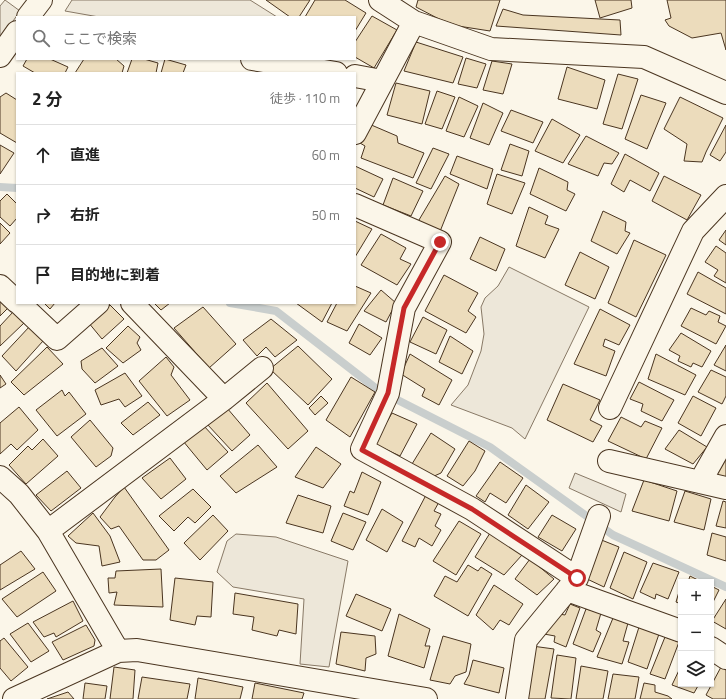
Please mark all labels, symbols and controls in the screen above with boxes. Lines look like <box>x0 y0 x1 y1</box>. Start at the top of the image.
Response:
search box <box>16 16 356 60</box>
icon: search <box>30 27 52 49</box>
text: ここで検索 <box>62 27 137 50</box>
text: 2 分 <box>32 86 62 112</box>
text: 徒歩 · 110 m <box>270 88 340 108</box>
text: 直進 <box>70 143 100 166</box>
icon: ahead <box>32 144 54 166</box>
text: 60 m <box>312 145 340 165</box>
text: 右折 <box>70 203 100 226</box>
icon: right <box>32 204 54 226</box>
text: 50 m <box>312 205 340 225</box>
route end <box>431 233 449 251</box>
text: 目的地に到着 <box>70 263 160 286</box>
icon: arrive <box>32 264 54 286</box>
route start <box>568 569 586 587</box>
map controls <box>678 579 714 687</box>
button: + <box>678 579 714 615</box>
button: − <box>678 615 714 651</box>
button: layers <box>678 651 714 687</box>

